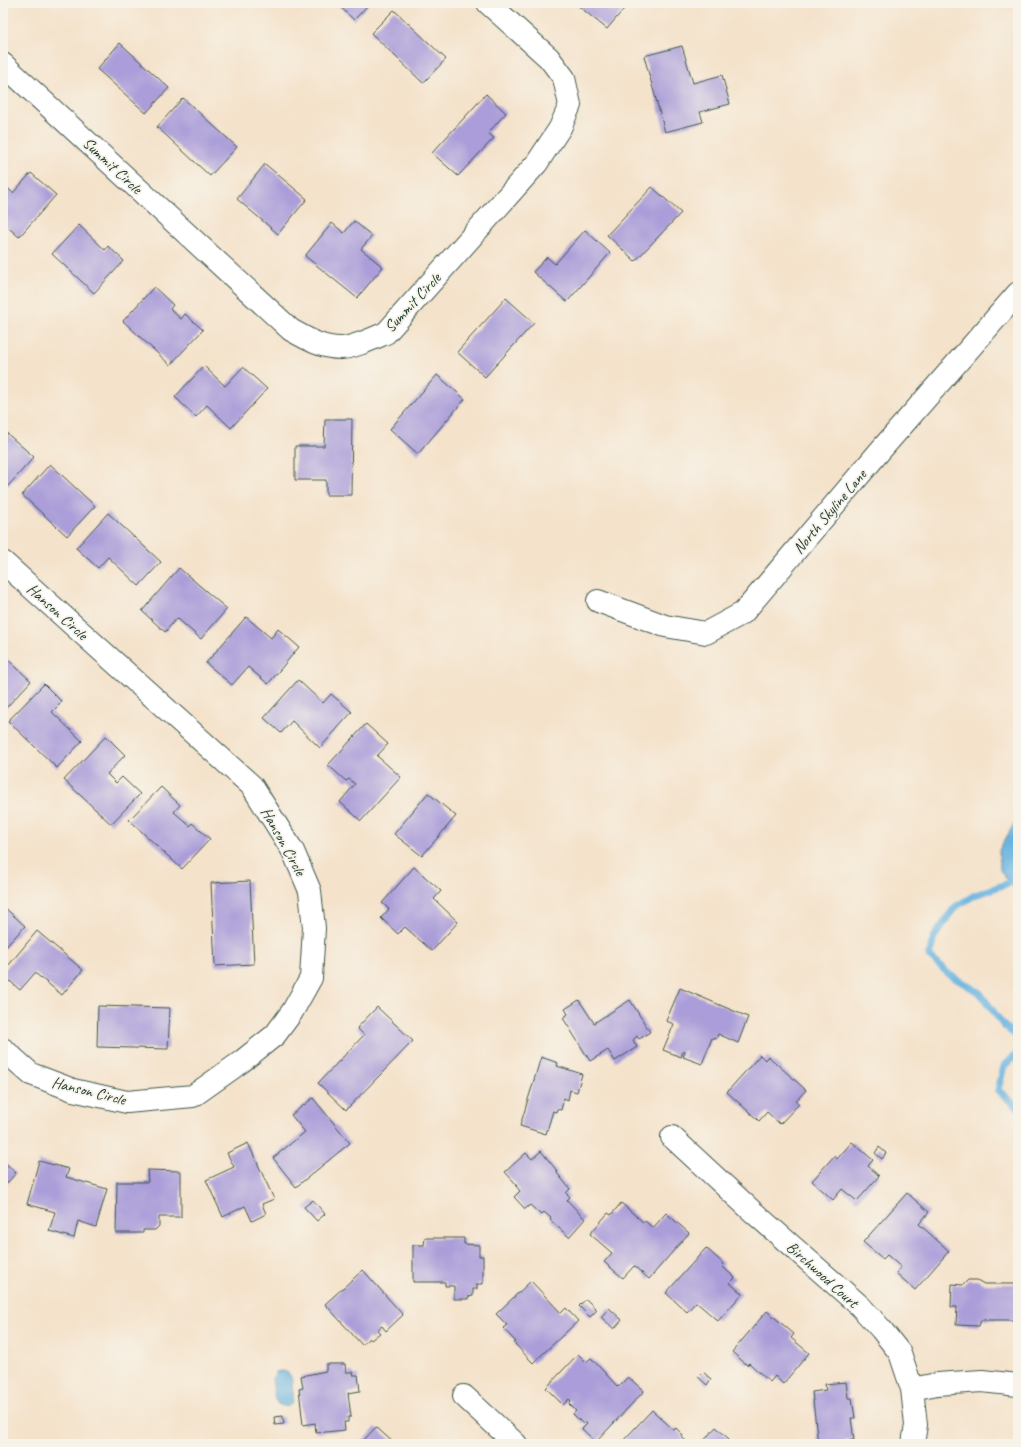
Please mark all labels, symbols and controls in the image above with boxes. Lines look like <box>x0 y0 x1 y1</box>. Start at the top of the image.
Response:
street label: Summit Circle <box>78 133 148 200</box>
street label: Summit Circle <box>380 267 447 337</box>
street label: North Skyline Lane <box>789 464 872 558</box>
street label: Hanson Circle <box>23 579 93 646</box>
street label: Hanson Circle <box>256 804 311 881</box>
street label: Hanson Circle <box>50 1072 129 1110</box>
street label: Birchwood Court <box>782 1237 864 1313</box>

